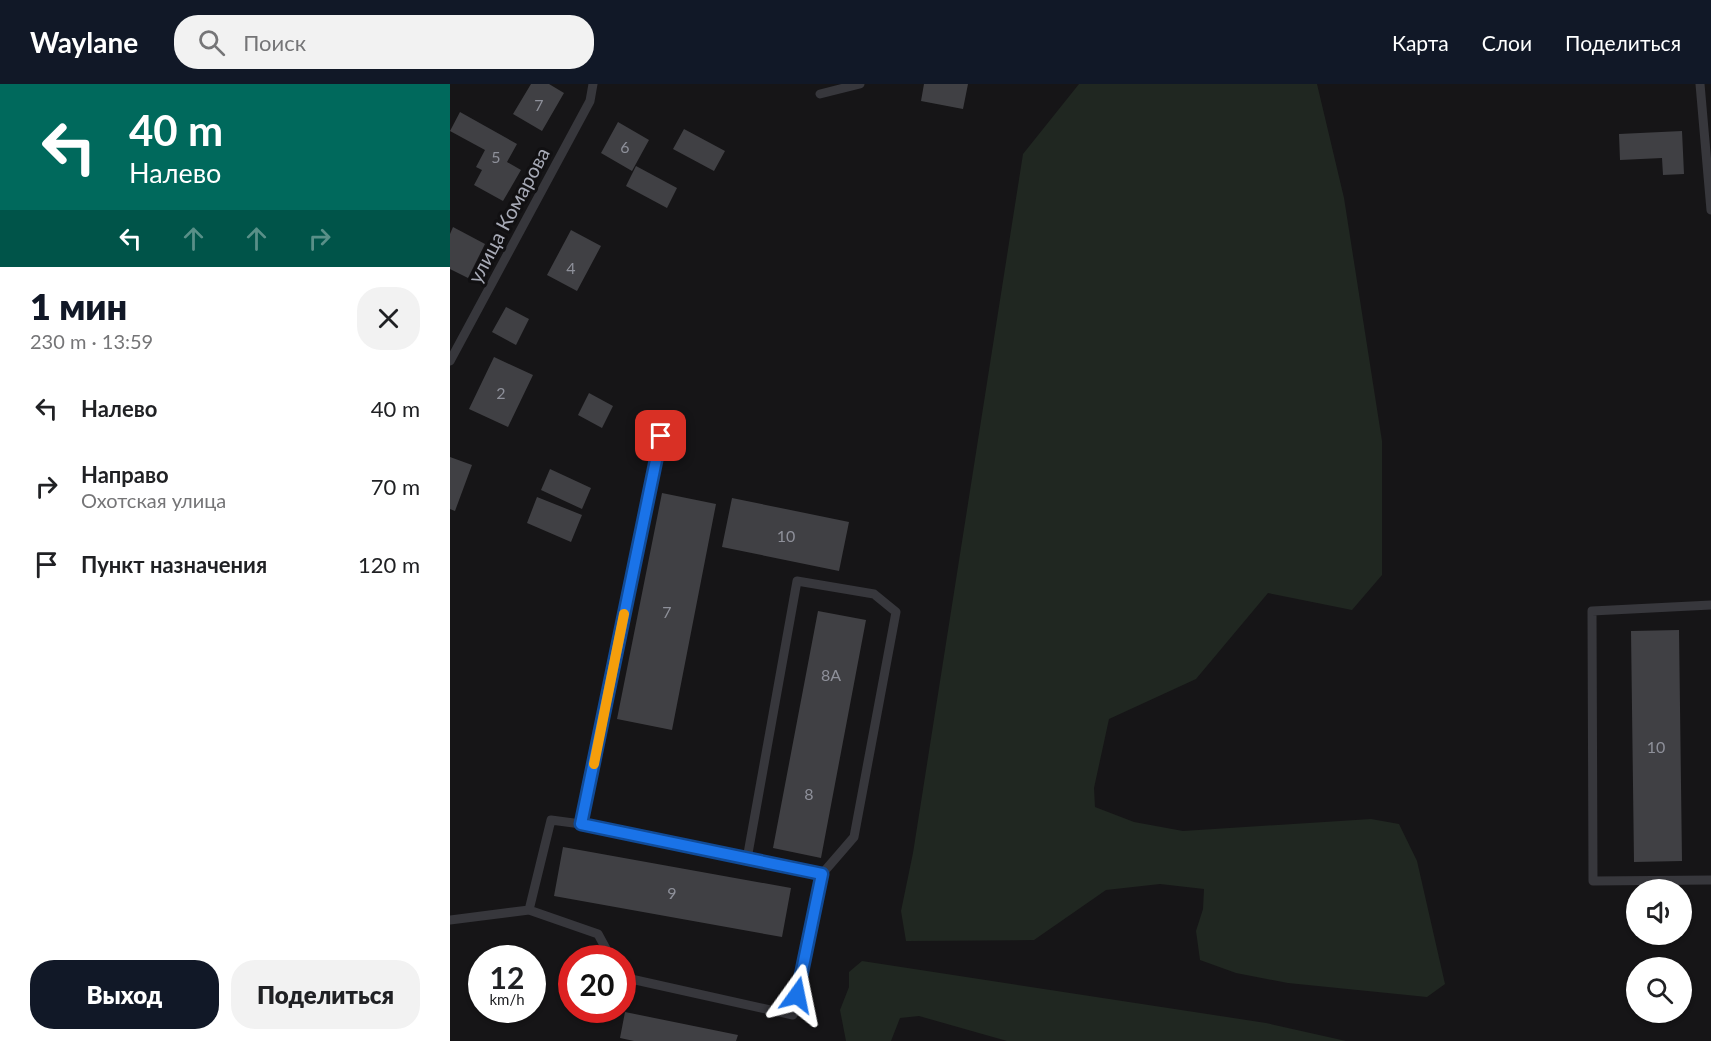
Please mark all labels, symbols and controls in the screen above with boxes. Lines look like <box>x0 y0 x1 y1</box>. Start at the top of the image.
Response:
search box <box>174 15 594 69</box>
text: Waylane <box>30 25 138 59</box>
icon: search <box>195 26 228 59</box>
text: Поиск <box>243 29 306 56</box>
text: Карта <box>1392 30 1449 55</box>
text: Слои <box>1482 30 1532 55</box>
text: Поделиться <box>1565 30 1681 55</box>
house number: 7 <box>534 95 544 114</box>
text: 40 m <box>129 105 223 155</box>
icon: left <box>30 108 108 186</box>
house number: 6 <box>620 137 630 156</box>
street label: улица Комарова <box>462 143 554 287</box>
house number: 5 <box>491 147 501 166</box>
text: Налево <box>129 156 221 189</box>
icon: left <box>114 222 147 255</box>
icon: ahead <box>177 222 210 255</box>
icon: ahead <box>240 222 273 255</box>
icon: right <box>303 222 336 255</box>
house number: 4 <box>566 258 576 277</box>
text: 1 мин <box>30 284 127 328</box>
button: close <box>357 287 420 350</box>
text: 230 m · 13:59 <box>30 329 153 353</box>
house number: 2 <box>496 383 506 402</box>
icon: left <box>30 392 63 425</box>
text: Налево <box>81 395 157 422</box>
text: 40 m <box>371 395 420 422</box>
pin <box>635 410 686 461</box>
icon: arrive <box>644 419 677 452</box>
text: Направо <box>81 461 169 488</box>
icon: right <box>30 470 63 503</box>
text: 70 m <box>371 473 420 500</box>
text: Охотская улица <box>81 488 226 512</box>
house number: 10 <box>777 526 795 545</box>
icon: arrive <box>30 548 63 581</box>
text: Пункт назначения <box>81 551 267 578</box>
text: 120 m <box>358 551 420 578</box>
house number: 7 <box>662 602 672 621</box>
house number: 8А <box>821 665 841 684</box>
house number: 10 <box>1647 737 1665 756</box>
house number: 8 <box>804 784 814 803</box>
map controls <box>1626 879 1692 1023</box>
button: sound <box>1626 879 1692 945</box>
house number: 9 <box>667 883 677 902</box>
speed limit sign: 20 <box>558 945 636 1023</box>
button: search <box>1626 957 1692 1023</box>
text: 12 <box>490 959 524 995</box>
button: Выход <box>30 960 219 1029</box>
button: Поделиться <box>231 960 420 1029</box>
position arrow <box>765 963 829 1027</box>
text: km/h <box>489 990 525 1008</box>

